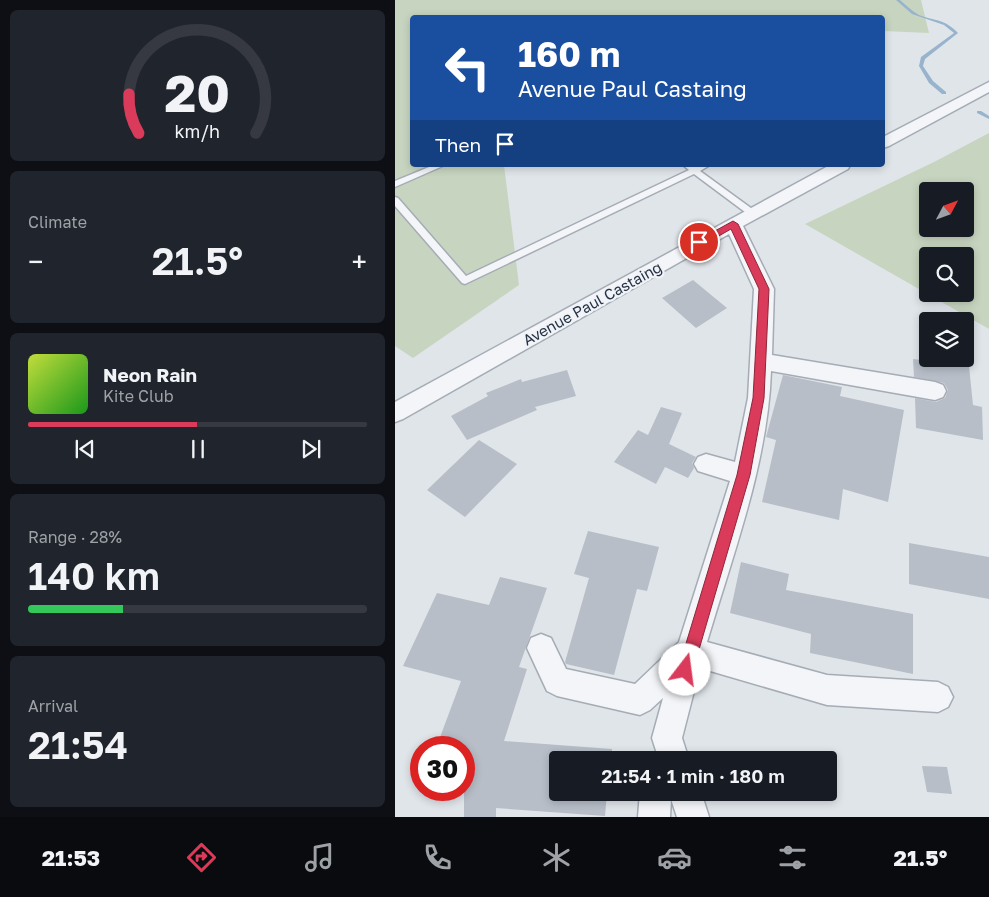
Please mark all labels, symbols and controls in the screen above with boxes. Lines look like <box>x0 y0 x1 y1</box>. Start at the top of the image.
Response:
text: 160 m <box>518 33 620 75</box>
icon: left <box>435 35 500 100</box>
text: 20 <box>165 61 230 123</box>
text: Avenue Paul Castaing <box>518 75 747 102</box>
text: km/h <box>175 120 220 142</box>
icon: arrive <box>491 130 519 158</box>
text: Then <box>435 133 481 156</box>
north arrow <box>919 182 974 238</box>
map controls <box>919 182 974 367</box>
text: Climate <box>28 212 87 232</box>
pin <box>678 221 720 263</box>
icon: arrive <box>685 228 713 256</box>
text: 21.5° <box>152 238 243 283</box>
text: − <box>28 245 43 278</box>
text: + <box>352 245 367 278</box>
button: search <box>919 247 974 302</box>
street label: Avenue Paul Castaing <box>519 257 665 349</box>
button: layers <box>919 312 974 367</box>
text: Neon Rain <box>103 363 197 386</box>
text: Kite Club <box>103 386 174 406</box>
icon: previous <box>71 435 99 463</box>
icon: pause <box>184 435 212 463</box>
icon: next <box>297 435 325 463</box>
text: Range · 28% <box>28 527 122 547</box>
text: 140 km <box>28 553 160 598</box>
position arrow <box>658 643 710 695</box>
text: Arrival <box>28 696 78 716</box>
text: 21:54 <box>28 722 128 767</box>
speed limit sign: 30 <box>410 736 475 801</box>
text: 21:54 · 1 min · 180 m <box>601 764 785 787</box>
icon: directions <box>184 840 219 875</box>
icon: music <box>302 840 337 875</box>
icon: phone <box>420 840 455 875</box>
icon: climate <box>539 840 574 875</box>
icon: car <box>657 840 692 875</box>
icon: filters <box>775 840 810 875</box>
text: 21:53 <box>42 844 100 871</box>
text: 21.5° <box>893 844 947 871</box>

